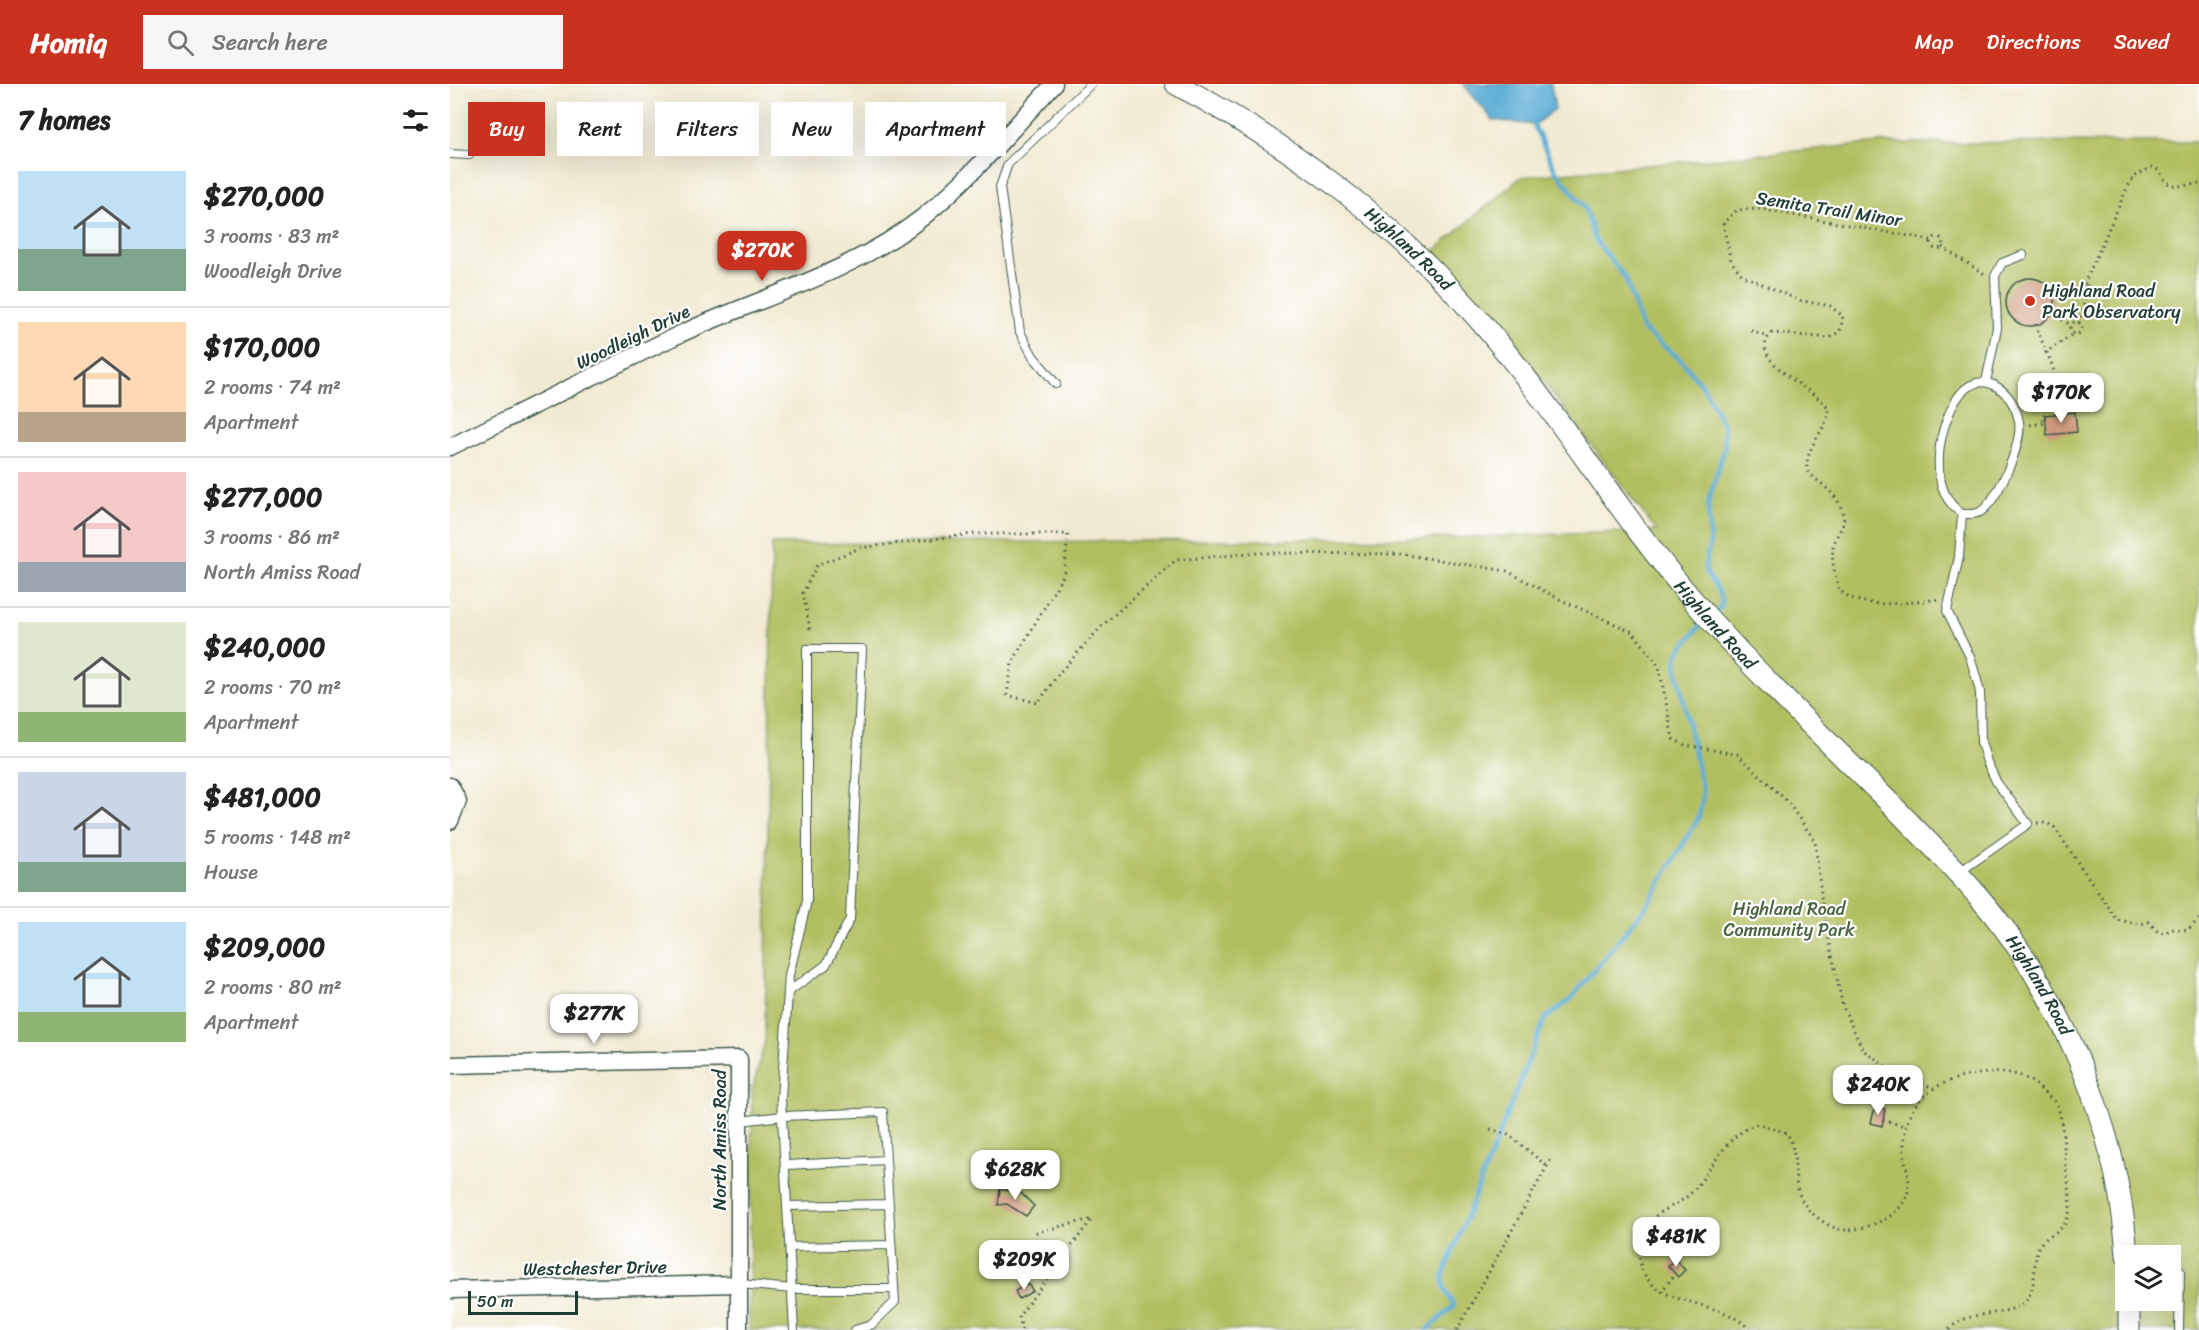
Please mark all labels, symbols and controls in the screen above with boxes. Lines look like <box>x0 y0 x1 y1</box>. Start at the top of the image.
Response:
search box <box>143 15 563 69</box>
text: Homiq <box>30 18 107 67</box>
text: Search here <box>212 23 328 62</box>
text: Map <box>1915 23 1953 61</box>
text: Directions <box>1986 23 2081 61</box>
text: Saved <box>2114 23 2169 61</box>
icon: search <box>164 26 197 59</box>
text: 7 homes <box>18 97 110 143</box>
chip: Buy <box>468 102 545 156</box>
chip: Rent <box>557 102 643 156</box>
chip: Filters <box>655 102 759 156</box>
chip: New <box>771 102 853 156</box>
chip: Apartment <box>865 102 1006 156</box>
icon: filters <box>399 104 432 137</box>
text: $270,000 <box>204 173 324 219</box>
street label: Semita Trail Minor <box>1754 182 1906 237</box>
icon: home <box>66 195 138 267</box>
street label: Highland Road <box>1357 198 1462 300</box>
text: 3 rooms · 83 m² <box>204 219 339 254</box>
pin: $270K <box>720 231 804 282</box>
text: $270K <box>731 233 793 268</box>
text: Woodleigh Drive <box>204 254 342 289</box>
place label: Highland Road Park Observatory <box>2042 275 2181 328</box>
marker: Highland Road Park Observatory <box>2023 294 2037 308</box>
street label: Woodleigh Drive <box>570 295 696 379</box>
text: $170,000 <box>204 324 320 370</box>
icon: home <box>66 346 138 418</box>
text: 2 rooms · 74 m² <box>204 370 341 405</box>
pin: $170K <box>2019 373 2103 424</box>
text: $170K <box>2032 375 2090 410</box>
text: Apartment <box>204 405 298 440</box>
text: $277,000 <box>204 474 322 520</box>
icon: home <box>66 496 138 568</box>
text: 3 rooms · 86 m² <box>204 520 340 555</box>
text: North Amiss Road <box>204 555 360 590</box>
street label: Highland Road <box>1666 572 1766 678</box>
text: $240,000 <box>204 624 325 670</box>
icon: home <box>66 646 138 718</box>
text: 2 rooms · 70 m² <box>204 670 341 705</box>
text: Apartment <box>204 705 298 740</box>
text: $481,000 <box>204 774 321 820</box>
icon: home <box>66 796 138 868</box>
text: 5 rooms · 148 m² <box>204 820 351 855</box>
text: House <box>204 855 258 890</box>
park label: Highland Road Community Park <box>1723 893 1855 946</box>
text: $209,000 <box>204 924 325 970</box>
street label: Highland Road <box>1997 927 2082 1042</box>
icon: home <box>66 946 138 1018</box>
text: 2 rooms · 80 m² <box>204 970 342 1005</box>
pin: $277K <box>552 994 636 1045</box>
text: $277K <box>564 996 624 1031</box>
text: Apartment <box>204 1005 298 1040</box>
pin: $240K <box>1836 1065 1920 1116</box>
text: $240K <box>1847 1067 1909 1102</box>
street label: North Amiss Road <box>704 1068 736 1210</box>
pin: $628K <box>973 1150 1057 1201</box>
text: $628K <box>985 1152 1045 1187</box>
pin: $481K <box>1634 1217 1718 1268</box>
text: $481K <box>1647 1219 1705 1254</box>
pin: $209K <box>982 1240 1066 1291</box>
text: $209K <box>993 1242 1055 1277</box>
map controls <box>2115 1245 2181 1311</box>
button: layers <box>2115 1245 2181 1311</box>
street label: Westchester Drive <box>523 1251 667 1285</box>
text: 50 m <box>477 1287 513 1316</box>
scale bar <box>468 1288 578 1316</box>

